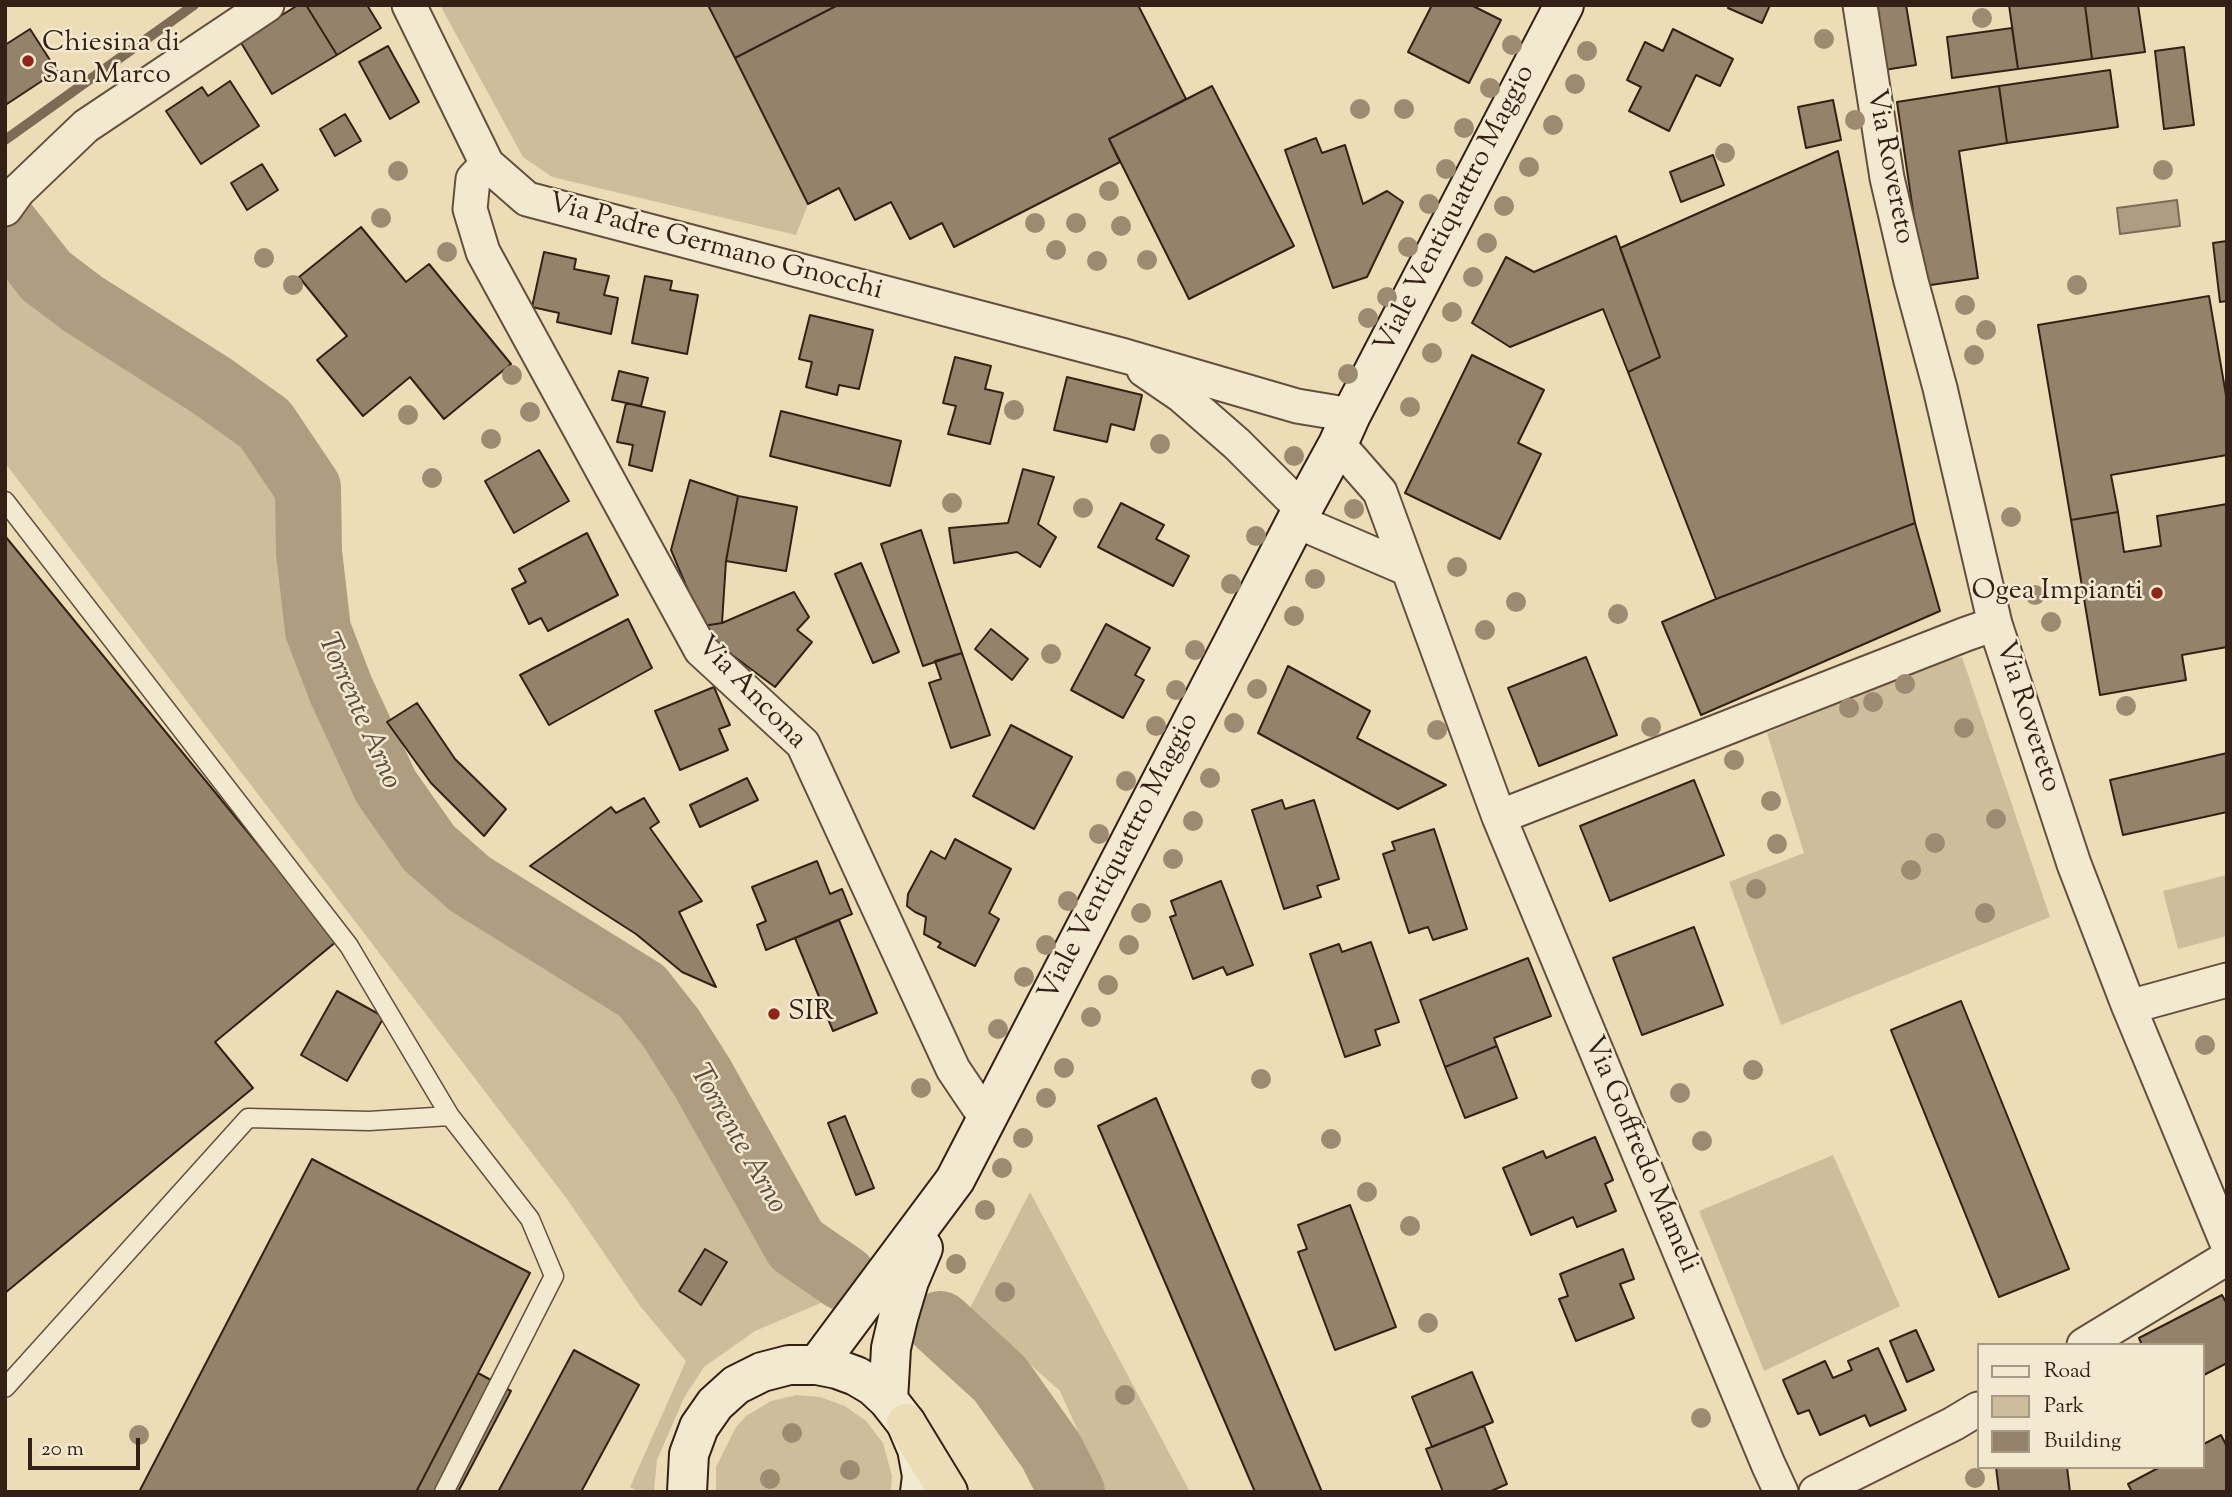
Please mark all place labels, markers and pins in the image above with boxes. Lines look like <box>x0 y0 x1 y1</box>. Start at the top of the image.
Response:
place label: Chiesina di San Marco <box>42 28 180 94</box>
marker: Chiesina di San Marco <box>20 53 36 69</box>
place label: Ogea Impianti <box>1971 576 2143 610</box>
marker: Ogea Impianti <box>2149 585 2165 601</box>
place label: SIR <box>788 997 834 1031</box>
marker: SIR <box>766 1006 782 1022</box>

